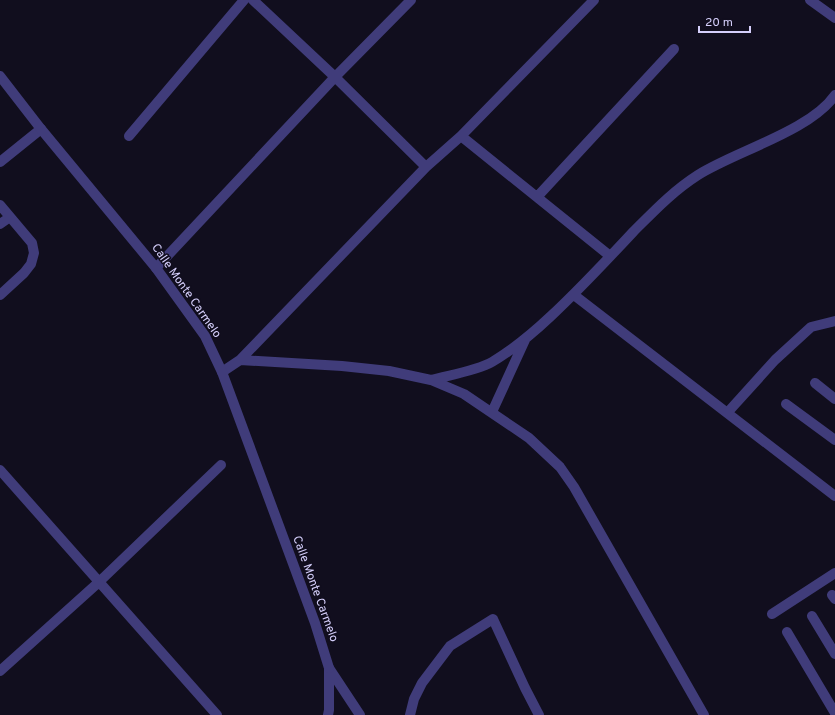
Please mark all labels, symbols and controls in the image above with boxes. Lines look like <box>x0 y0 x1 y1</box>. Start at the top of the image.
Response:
scale bar <box>699 8 750 34</box>
text: 20 m <box>705 15 733 31</box>
street label: Calle Monte Carmelo <box>147 241 225 342</box>
street label: Calle Monte Carmelo <box>288 534 342 644</box>

